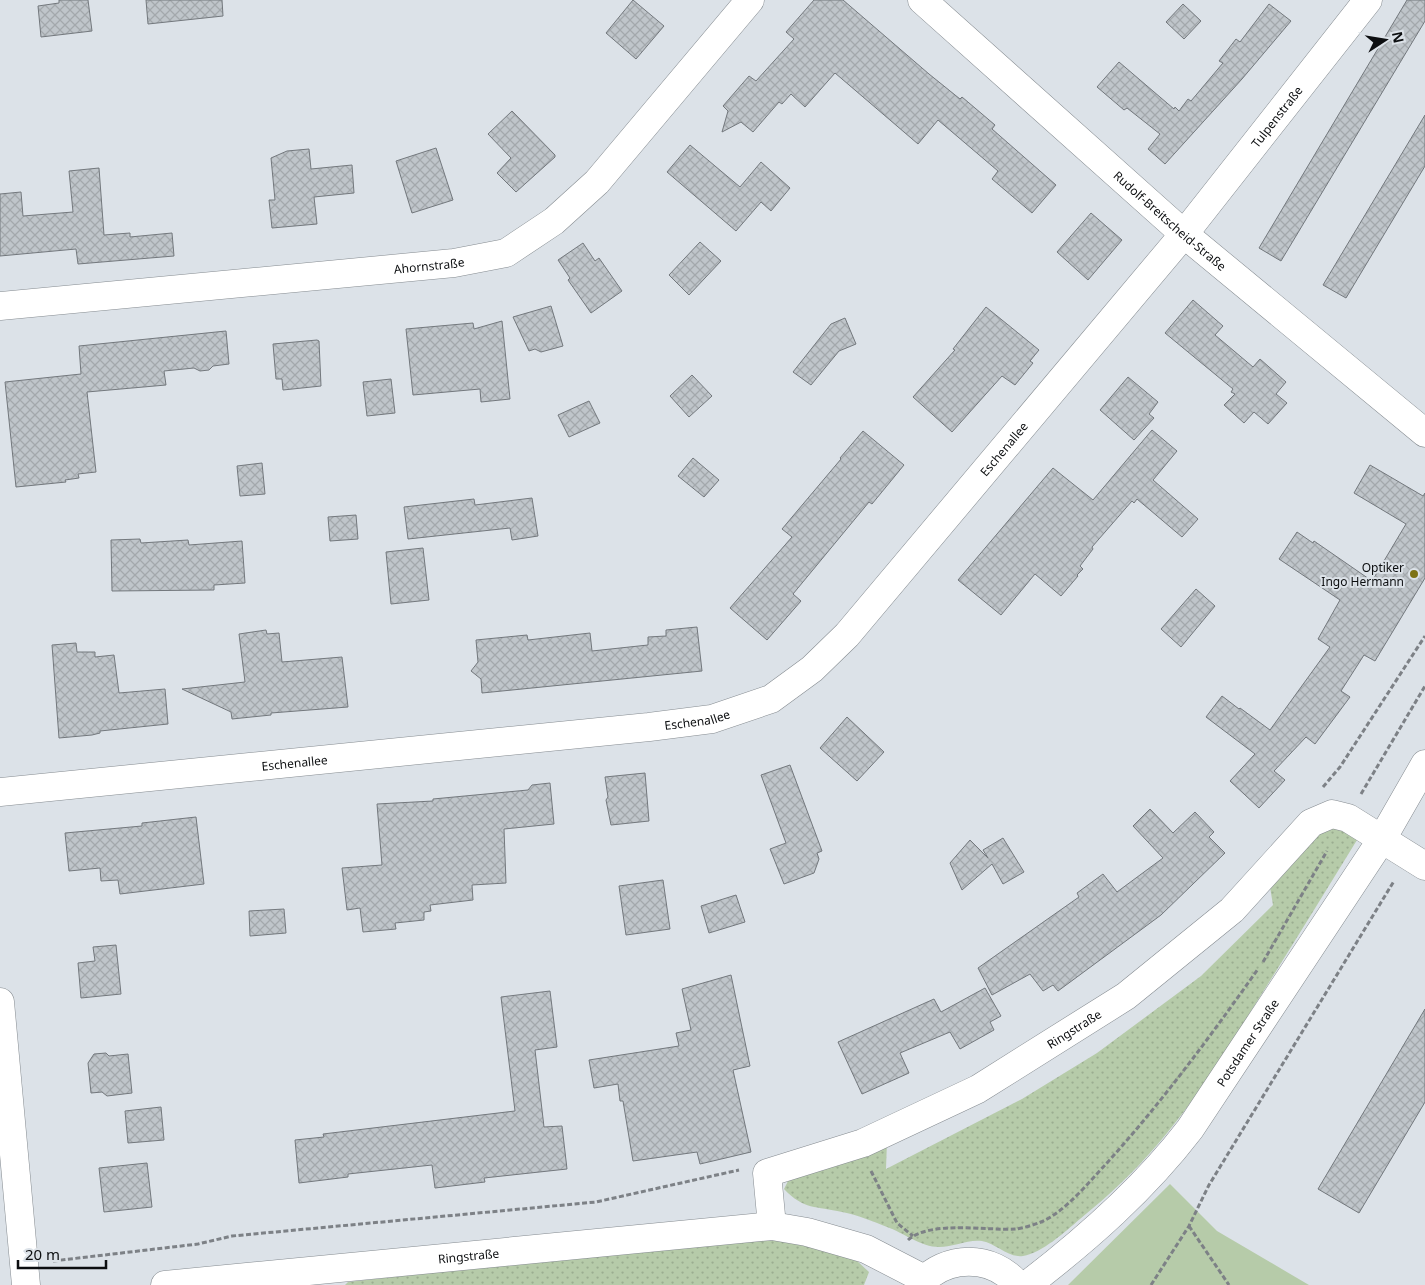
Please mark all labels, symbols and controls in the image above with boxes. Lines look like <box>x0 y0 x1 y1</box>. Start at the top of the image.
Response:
north arrow <box>1360 15 1410 65</box>
text: N <box>1388 30 1409 45</box>
street label: Tulpenstraße <box>1247 82 1306 151</box>
street label: Rudolf-Breitscheid-Straße <box>1110 167 1230 274</box>
street label: Ahornstraße <box>393 253 466 277</box>
street label: Eschenallee <box>976 418 1032 480</box>
place label: Optiker Ingo Hermann <box>1321 559 1404 590</box>
marker: Optiker Ingo Hermann <box>1408 568 1420 580</box>
street label: Eschenallee <box>663 705 732 733</box>
street label: Eschenallee <box>261 751 329 774</box>
street label: Potsdamer Straße <box>1212 995 1283 1090</box>
street label: Ringstraße <box>1043 1005 1104 1052</box>
scale bar <box>18 1238 105 1270</box>
text: 20 m <box>25 1244 60 1264</box>
street label: Ringstraße <box>437 1244 500 1267</box>

